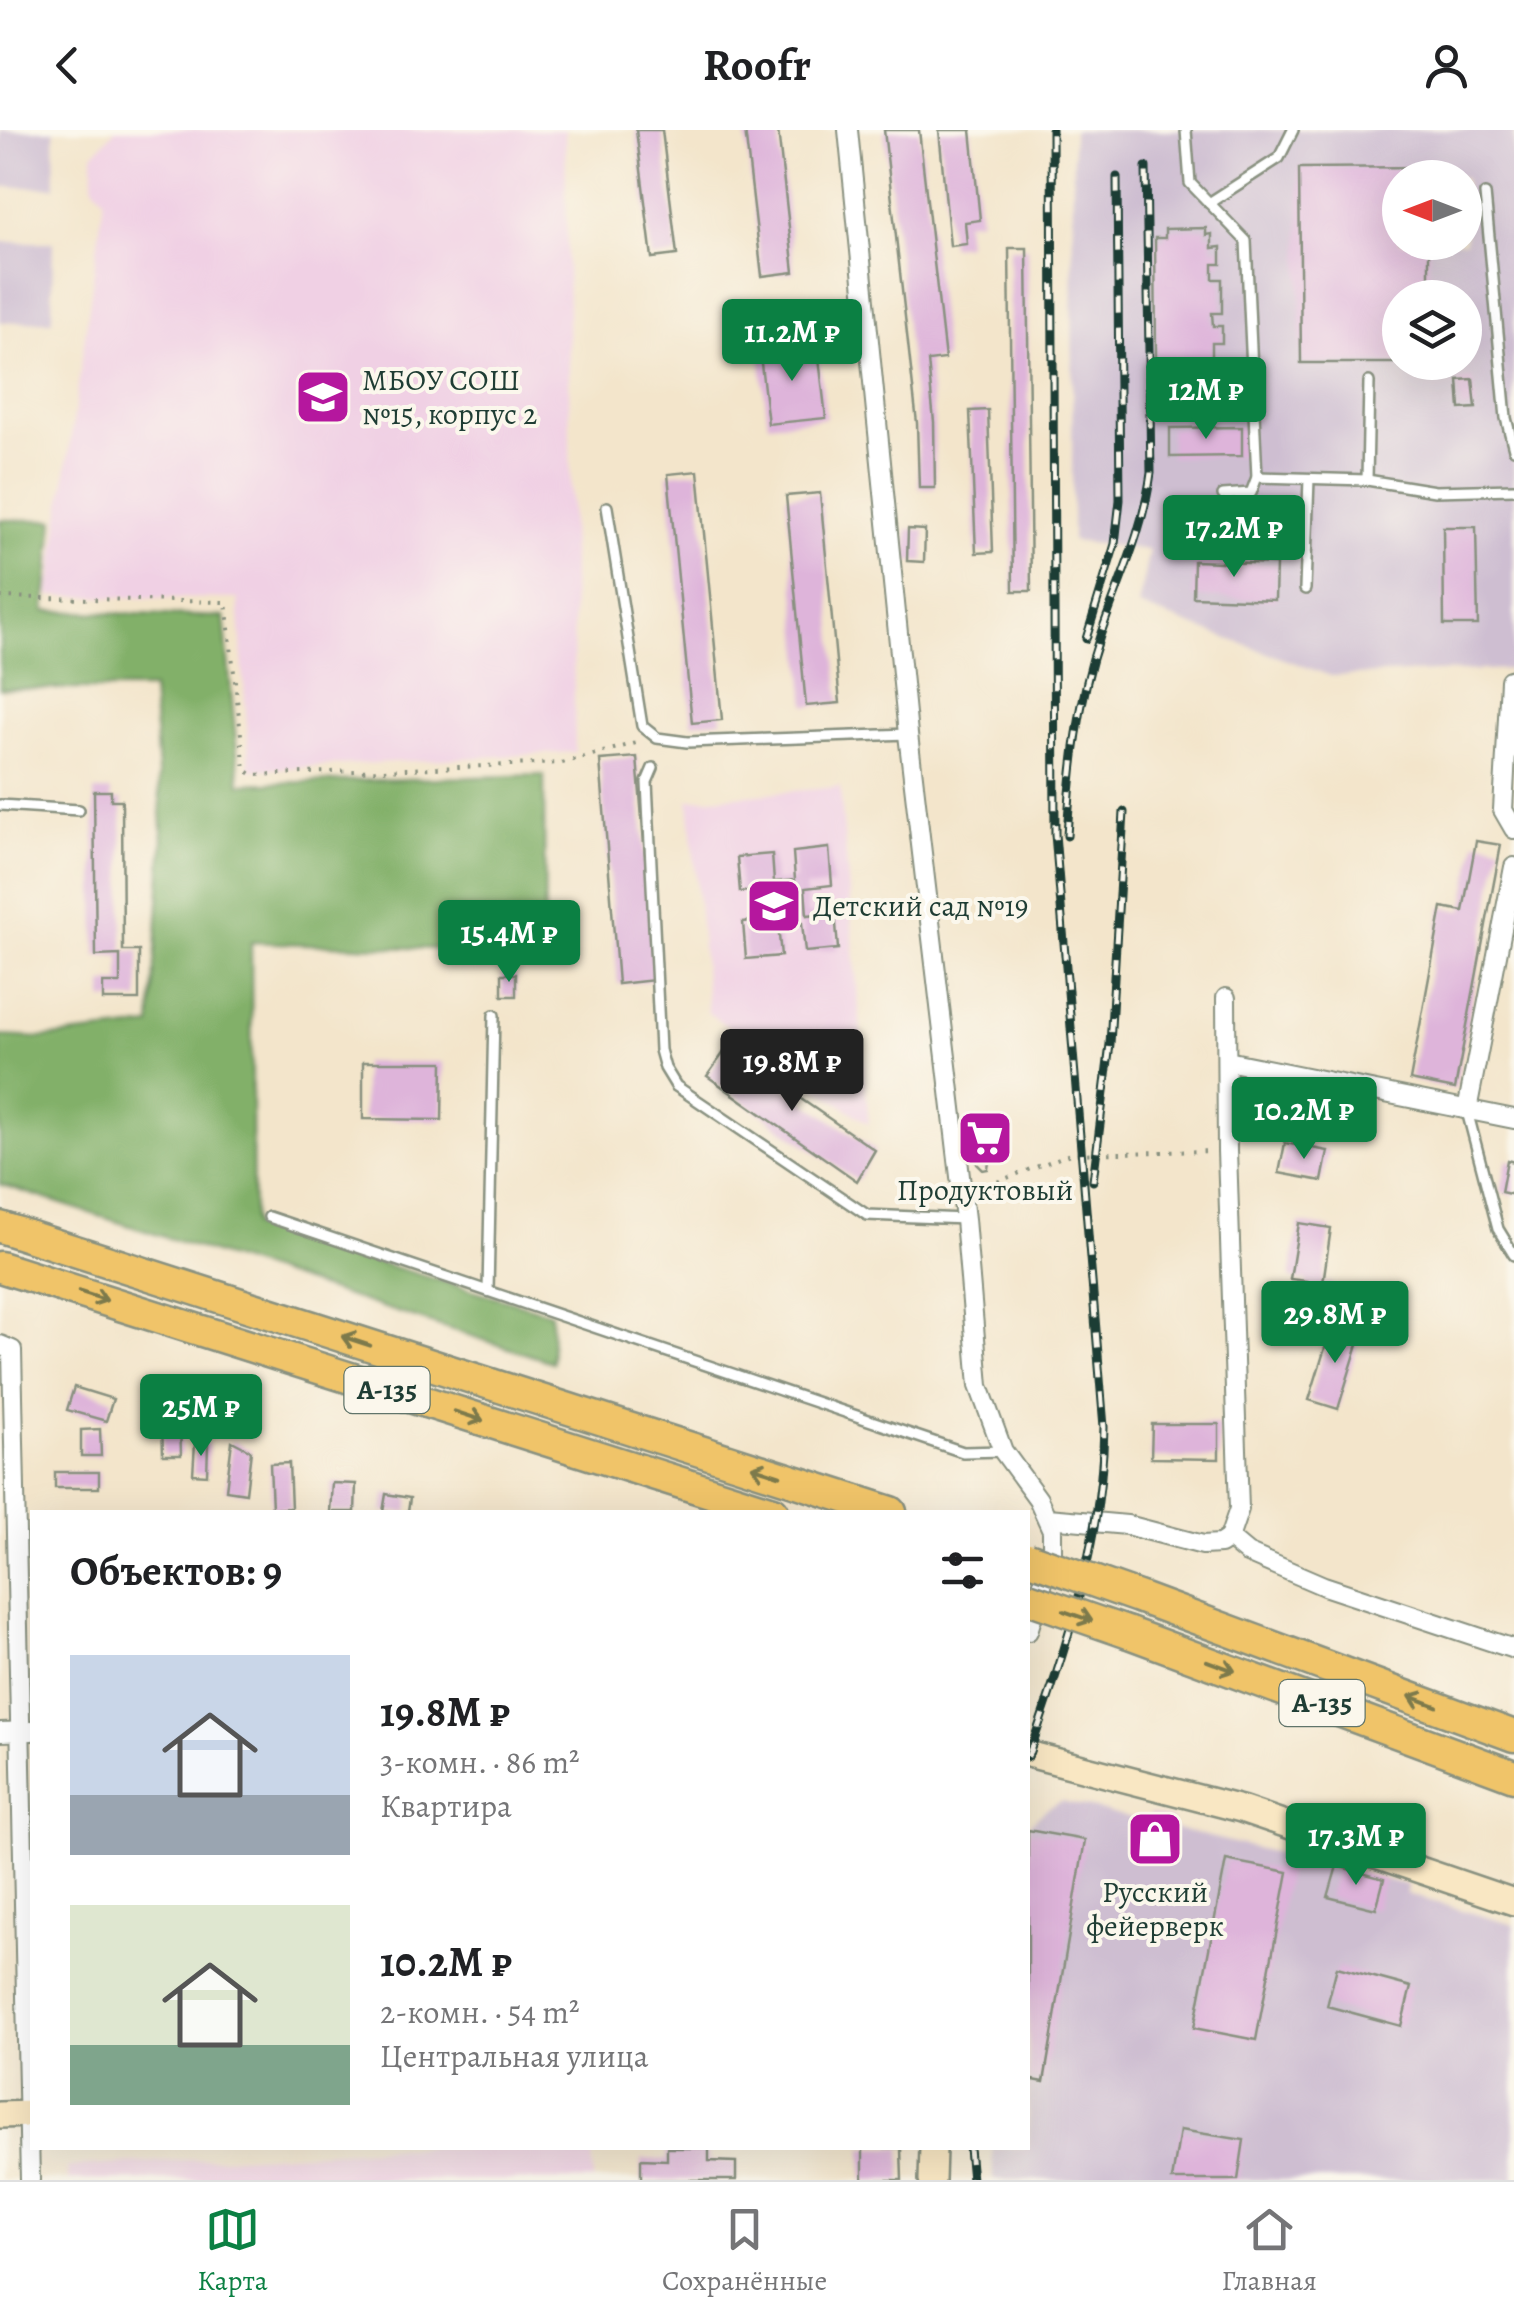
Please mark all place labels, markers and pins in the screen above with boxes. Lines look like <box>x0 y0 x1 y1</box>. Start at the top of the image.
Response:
pin: 11.2M ₽ <box>700 299 884 384</box>
pin: 12M ₽ <box>1136 357 1276 442</box>
place label: МБОУ СОШ №15, корпус 2 <box>362 360 537 434</box>
school or university icon: МБОУ СОШ №15, корпус 2 <box>293 367 353 427</box>
pin: 17.2M ₽ <box>1142 495 1326 580</box>
school or university icon: Детский сад №19 <box>744 876 804 936</box>
place label: Детский сад №19 <box>813 886 1029 926</box>
pin: 15.4M ₽ <box>417 900 601 985</box>
pin: 19.8M ₽ <box>700 1029 884 1114</box>
pin: 10.2M ₽ <box>1212 1077 1396 1162</box>
supermarket icon: Продуктовый <box>955 1108 1015 1168</box>
place label: Продуктовый <box>897 1170 1073 1210</box>
pin: 29.8M ₽ <box>1243 1281 1427 1366</box>
pin: 25M ₽ <box>131 1374 271 1459</box>
pin: 17.3M ₽ <box>1264 1803 1448 1888</box>
shop icon: Русский фейерверк <box>1125 1809 1185 1869</box>
place label: Русский фейерверк <box>1086 1872 1224 1946</box>

